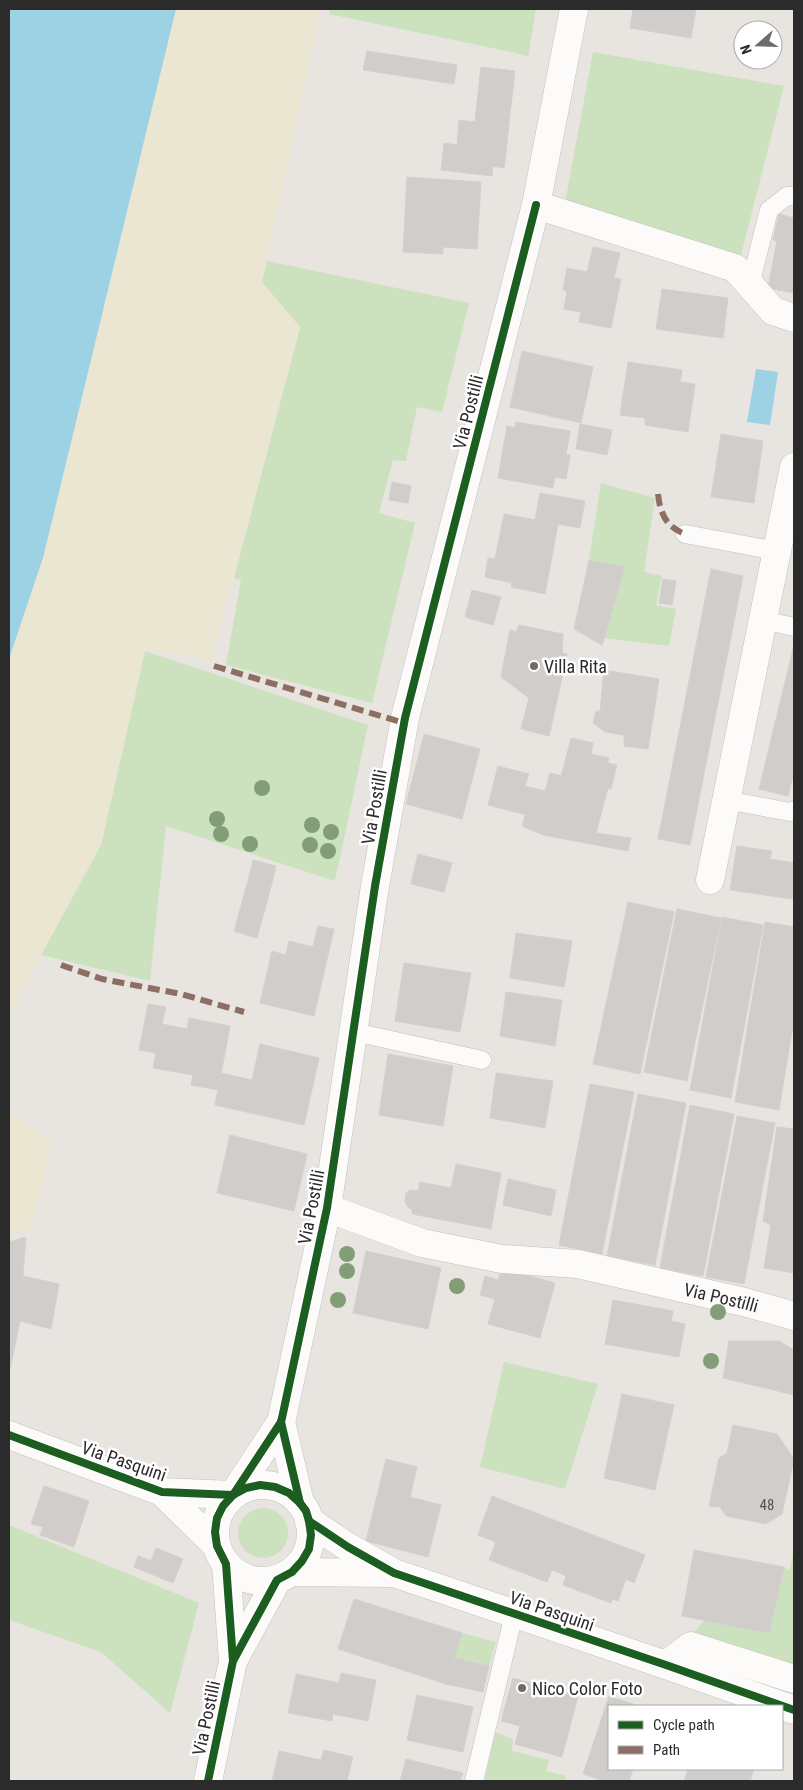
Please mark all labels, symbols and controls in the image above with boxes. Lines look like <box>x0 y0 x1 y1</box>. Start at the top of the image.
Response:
north arrow <box>733 20 783 70</box>
text: N <box>737 43 755 56</box>
street label: Via Postilli <box>449 373 487 451</box>
place label: Villa Rita <box>544 656 607 677</box>
marker: Villa Rita <box>528 660 540 672</box>
street label: Via Postilli <box>357 768 391 846</box>
street label: Via Postilli <box>293 1168 329 1246</box>
street label: Via Postilli <box>682 1278 761 1316</box>
street label: Via Pasquini <box>79 1437 169 1485</box>
house number: 48 <box>760 1496 774 1514</box>
street label: Via Pasquini <box>507 1587 597 1635</box>
place label: Nico Color Foto <box>532 1678 642 1699</box>
street label: Via Postilli <box>188 1679 224 1757</box>
marker: Nico Color Foto <box>516 1682 528 1694</box>
legend <box>608 1705 783 1770</box>
text: Cycle path <box>653 1716 715 1734</box>
text: Path <box>653 1741 680 1759</box>

